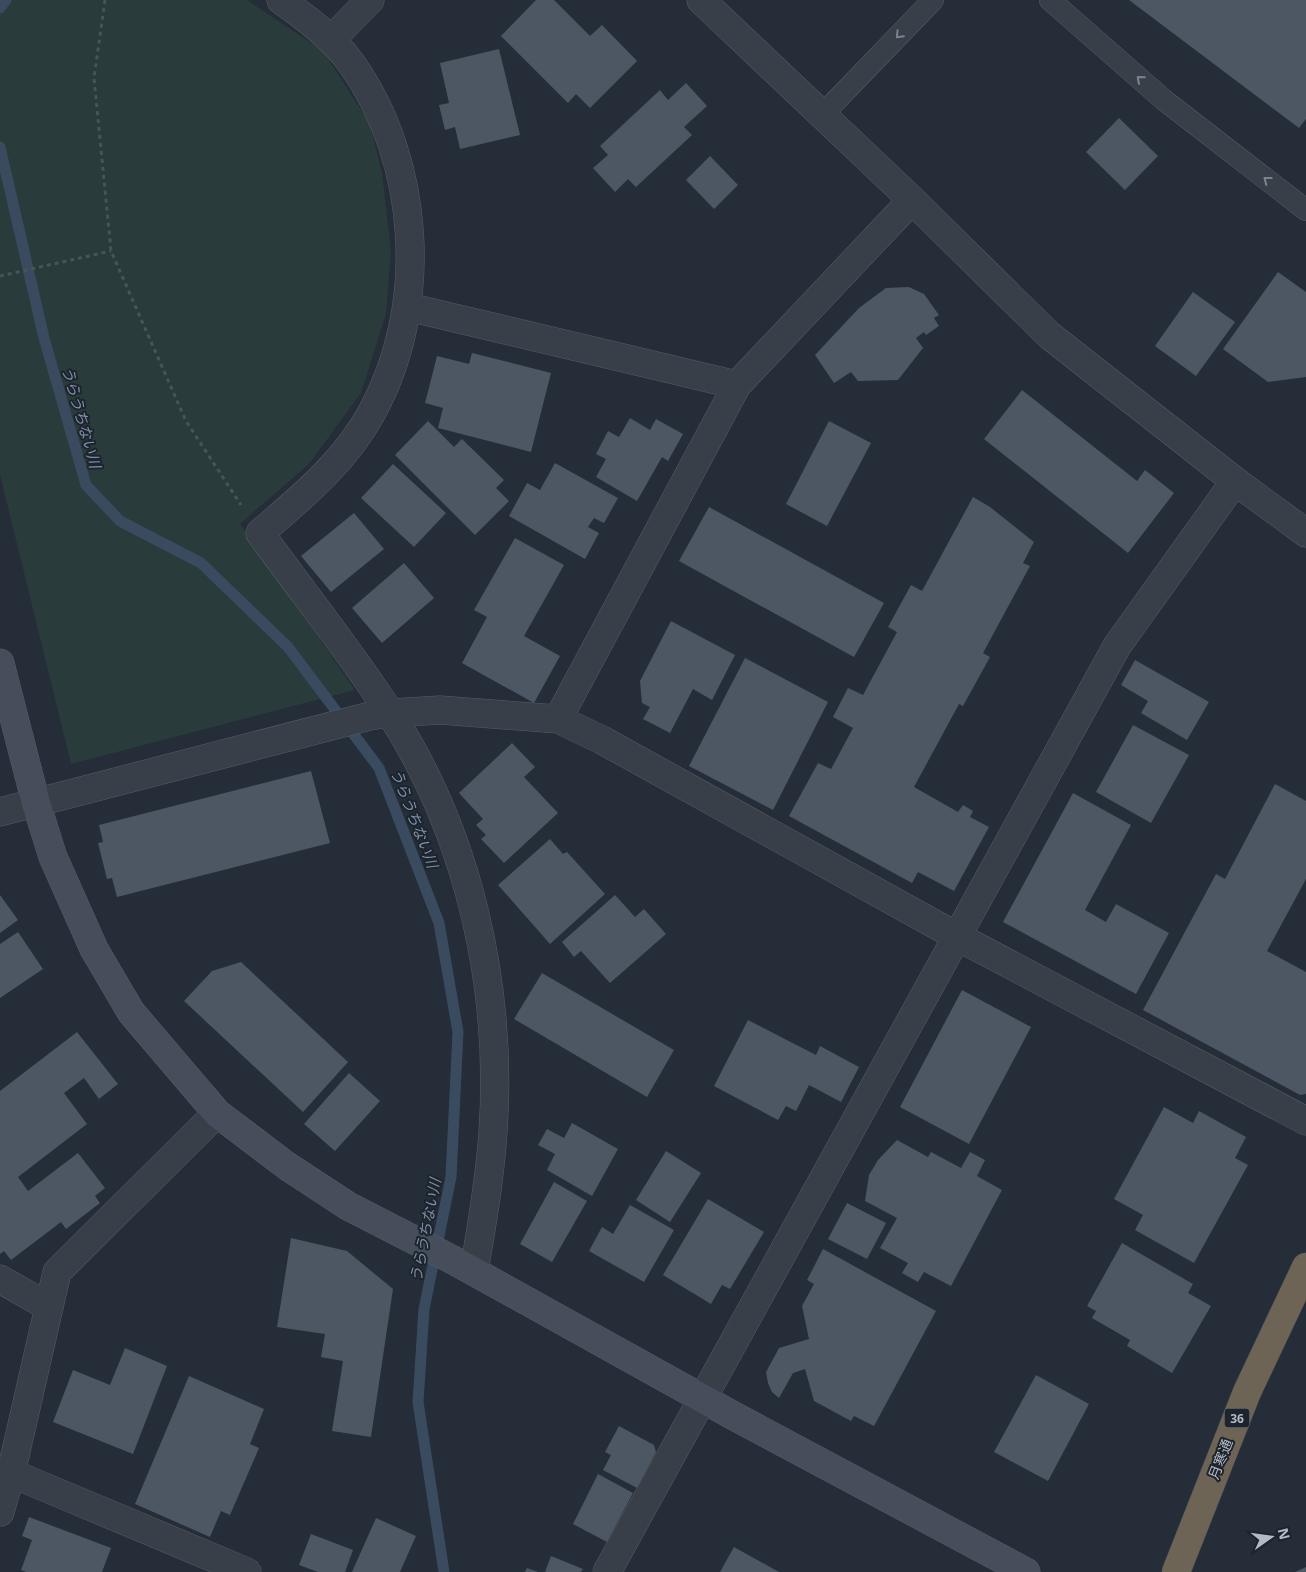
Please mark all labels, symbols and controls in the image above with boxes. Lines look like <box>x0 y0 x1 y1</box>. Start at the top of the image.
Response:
one-way arrow <box>896 29 905 38</box>
one-way arrow <box>1137 77 1146 85</box>
one-way arrow <box>1263 177 1273 186</box>
water label: うらうちない川 <box>58 364 107 472</box>
water label: うらうちない川 <box>387 765 444 872</box>
water label: うらうちない川 <box>405 1175 445 1283</box>
road number: 36 <box>1224 1409 1250 1428</box>
street label: 月寒通 <box>1204 1436 1236 1482</box>
north arrow <box>1246 1512 1296 1562</box>
text: N <box>1274 1526 1295 1542</box>

